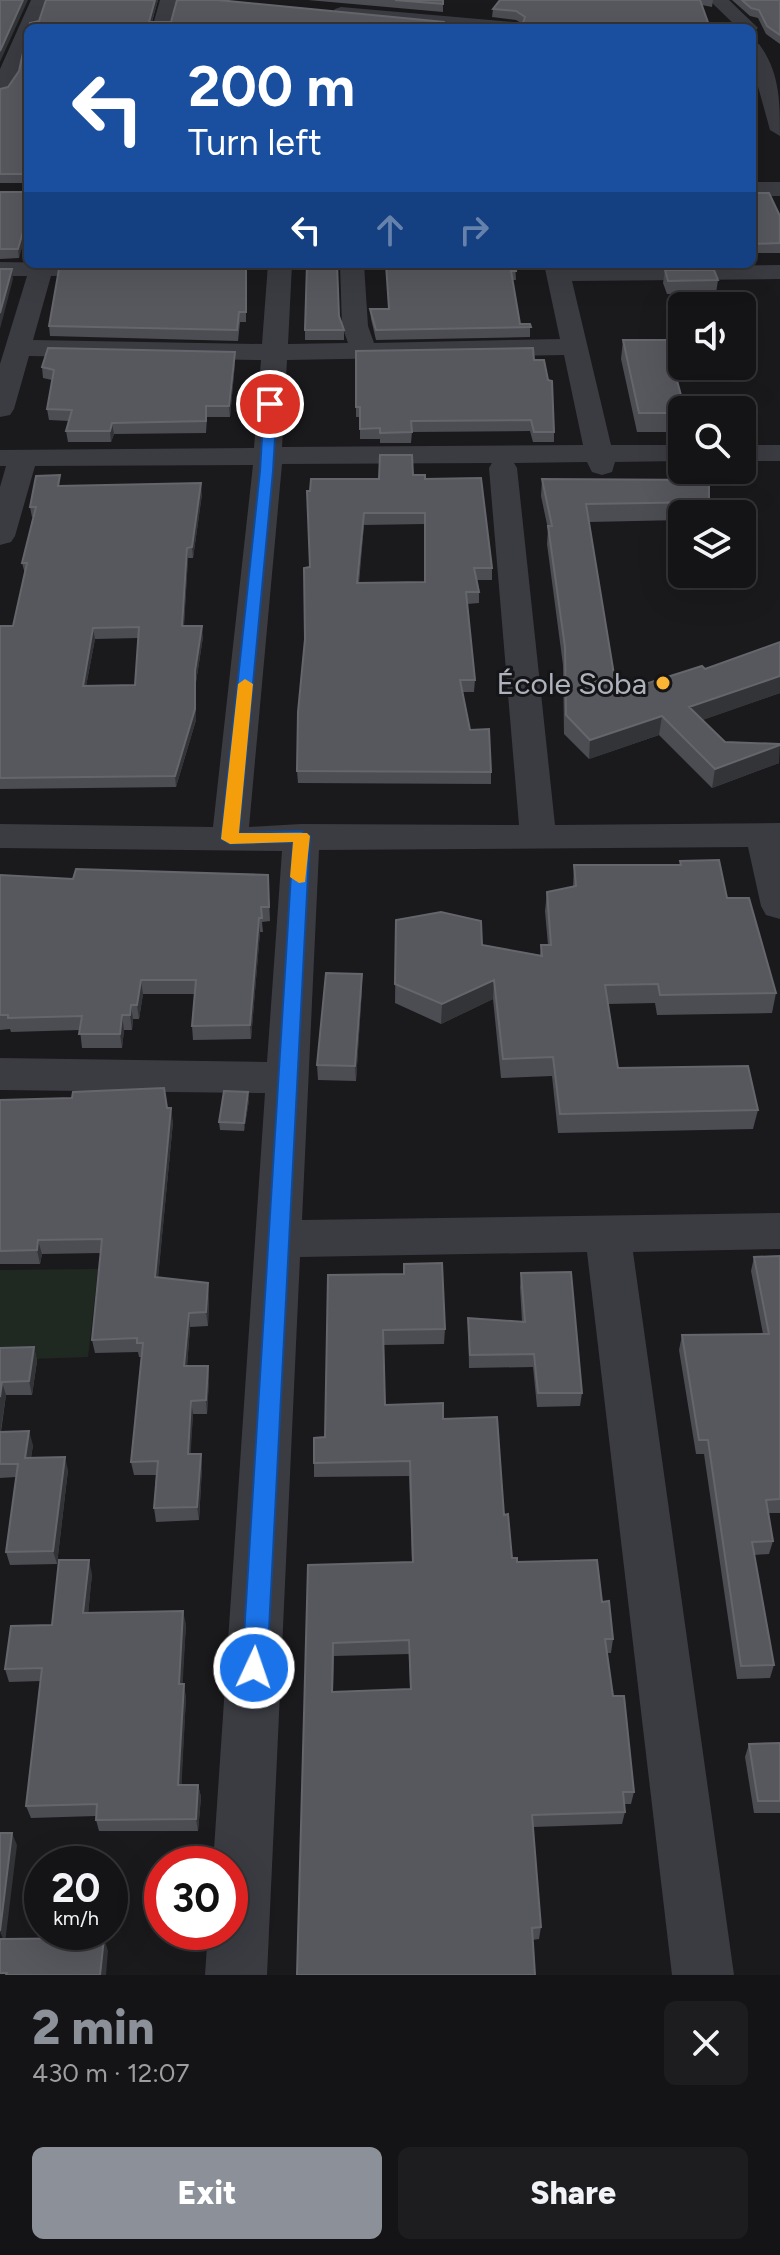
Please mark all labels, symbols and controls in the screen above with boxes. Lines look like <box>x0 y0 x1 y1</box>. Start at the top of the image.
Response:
text: 200 m <box>188 53 355 120</box>
icon: left <box>56 56 160 160</box>
text: Turn left <box>188 121 322 164</box>
icon: left <box>284 208 328 252</box>
icon: ahead <box>368 208 412 252</box>
icon: right <box>452 208 496 252</box>
map controls <box>668 292 756 588</box>
button: sound <box>668 292 756 380</box>
pin <box>236 370 304 438</box>
icon: arrive <box>248 382 292 426</box>
button: search <box>668 396 756 484</box>
button: layers <box>668 500 756 588</box>
place label: École Soba <box>497 665 647 702</box>
marker: École Soba <box>654 674 672 692</box>
position arrow <box>212 1626 296 1710</box>
speed limit sign: 30 <box>144 1846 248 1950</box>
text: 20 <box>51 1864 101 1912</box>
text: km/h <box>53 1906 99 1930</box>
text: 2 min <box>32 1998 155 2056</box>
button: close <box>664 2001 748 2085</box>
text: 430 m · 12:07 <box>32 2057 189 2089</box>
button: Exit <box>32 2147 382 2239</box>
button: Share <box>398 2147 748 2239</box>

